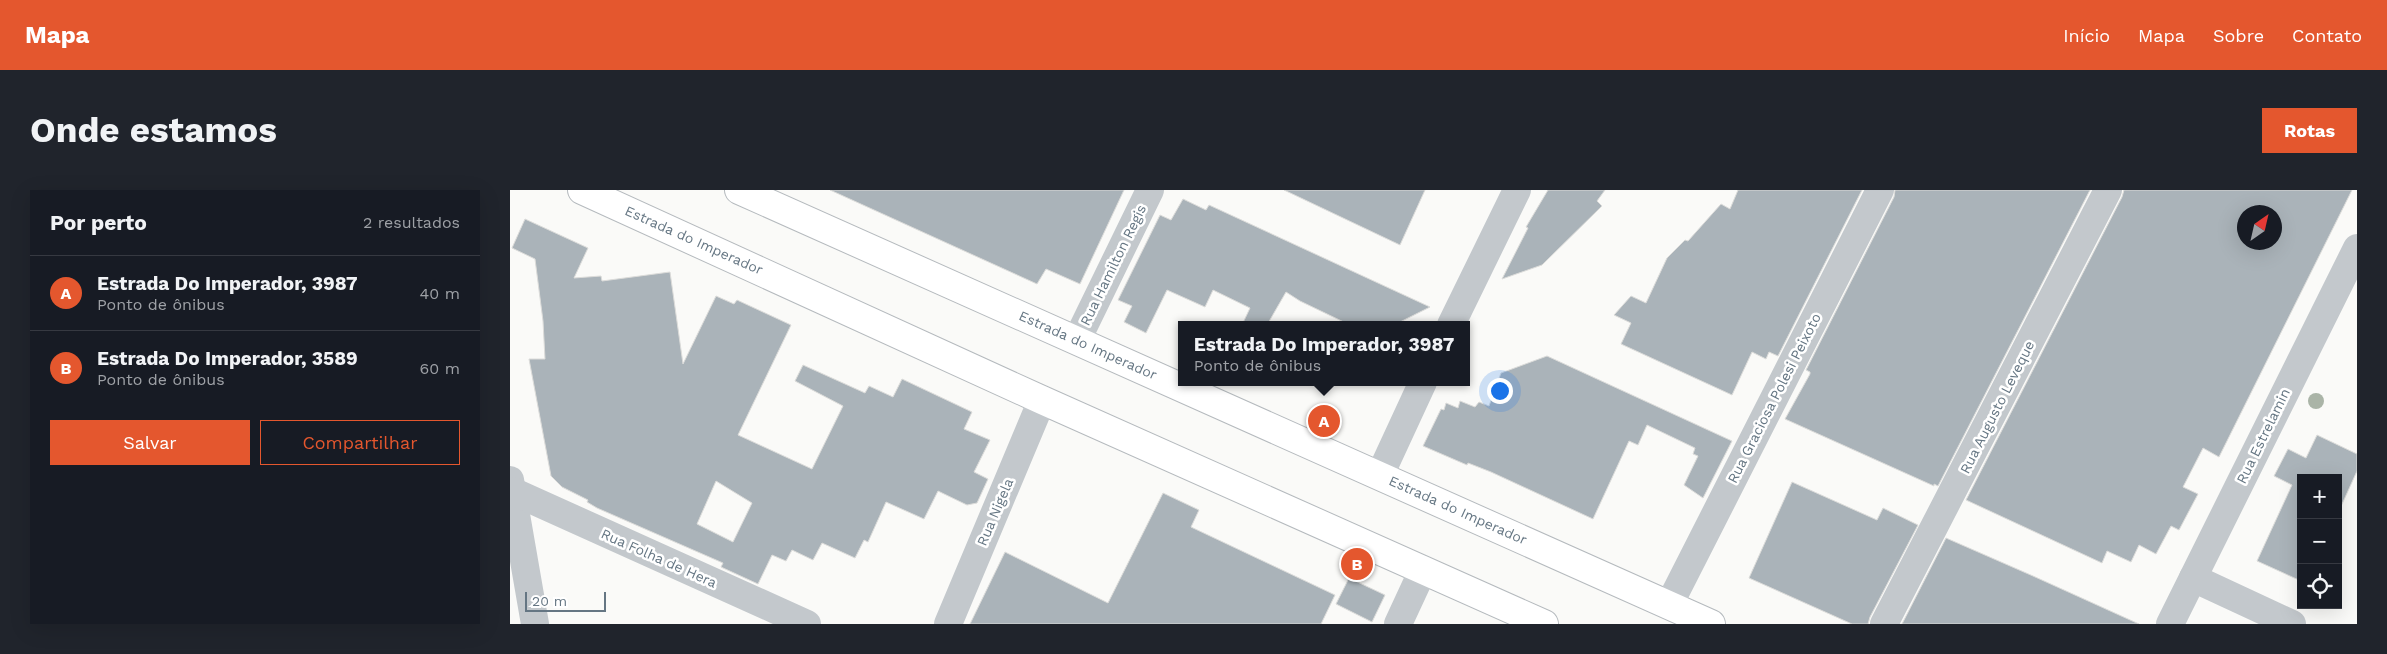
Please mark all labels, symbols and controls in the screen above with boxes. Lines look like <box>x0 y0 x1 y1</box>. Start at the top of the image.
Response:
text: Mapa <box>25 21 90 49</box>
text: Início <box>2063 25 2110 46</box>
text: Mapa <box>2138 25 2185 46</box>
text: Sobre <box>2213 25 2264 46</box>
text: Contato <box>2292 25 2362 46</box>
button: Rotas <box>2262 108 2357 153</box>
text: Onde estamos <box>30 109 277 151</box>
street label: Estrada do Imperador <box>623 202 766 278</box>
street label: Rua Hamilton Regis <box>1077 202 1149 328</box>
north arrow <box>2237 205 2282 250</box>
text: Por perto <box>50 210 147 235</box>
text: 2 resultados <box>363 213 460 232</box>
text: Estrada Do Imperador, 3987 <box>97 272 358 295</box>
text: A <box>61 284 71 303</box>
text: 40 m <box>420 284 460 303</box>
text: Ponto de ônibus <box>97 295 225 314</box>
street label: Estrada do Imperador <box>1017 307 1160 383</box>
street label: Rua Graciosa Polesi Peixoto <box>1724 310 1824 486</box>
popup <box>1178 321 1470 386</box>
text: Estrada Do Imperador, 3987 <box>1194 333 1454 356</box>
street label: Rua Augusto Leveque <box>1957 338 2037 476</box>
text: Estrada Do Imperador, 3589 <box>97 347 358 370</box>
text: Ponto de ônibus <box>1194 356 1321 375</box>
text: B <box>61 359 71 378</box>
text: 60 m <box>420 359 460 378</box>
text: Ponto de ônibus <box>97 370 225 389</box>
your location <box>1487 378 1513 404</box>
street label: Rua Estrelamin <box>2233 386 2293 486</box>
pin: A <box>1308 402 1340 440</box>
button: Salvar <box>50 420 250 465</box>
button: Compartilhar <box>260 420 460 465</box>
street label: Estrada do Imperador <box>1387 472 1530 548</box>
map controls <box>2297 474 2342 609</box>
button: + <box>2297 474 2342 519</box>
street label: Rua Nigela <box>974 476 1016 548</box>
button: − <box>2297 519 2342 564</box>
street label: Rua Folha de Hera <box>599 525 719 591</box>
pin: B <box>1341 545 1373 583</box>
button: locate <box>2297 564 2342 609</box>
scale bar <box>525 589 606 612</box>
text: 20 m <box>532 593 567 609</box>

